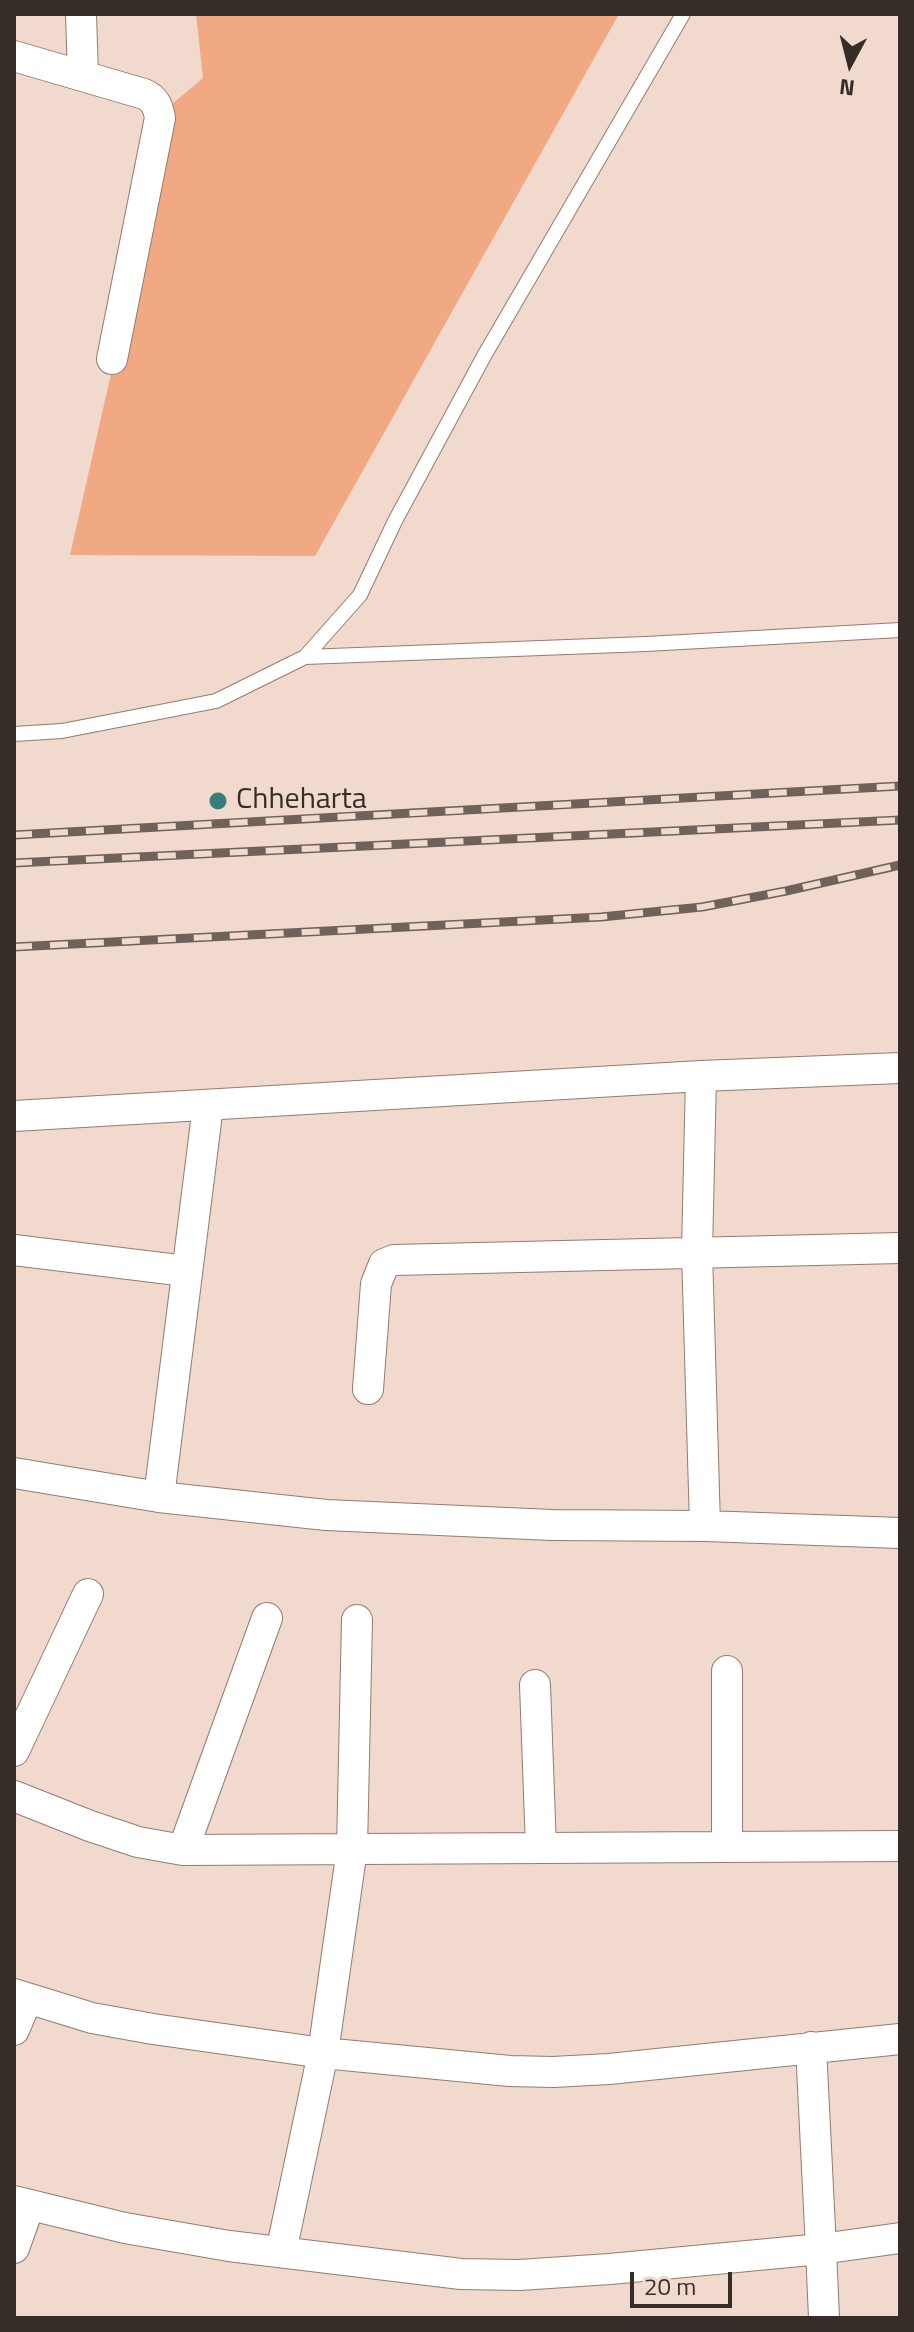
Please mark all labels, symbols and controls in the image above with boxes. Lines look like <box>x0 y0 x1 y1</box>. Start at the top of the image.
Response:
north arrow <box>810 24 890 104</box>
text: N <box>837 70 857 106</box>
place label: Chheharta <box>236 783 367 819</box>
marker: Chheharta <box>207 790 229 812</box>
scale bar <box>634 2256 736 2306</box>
text: 20 m <box>644 2268 696 2304</box>

